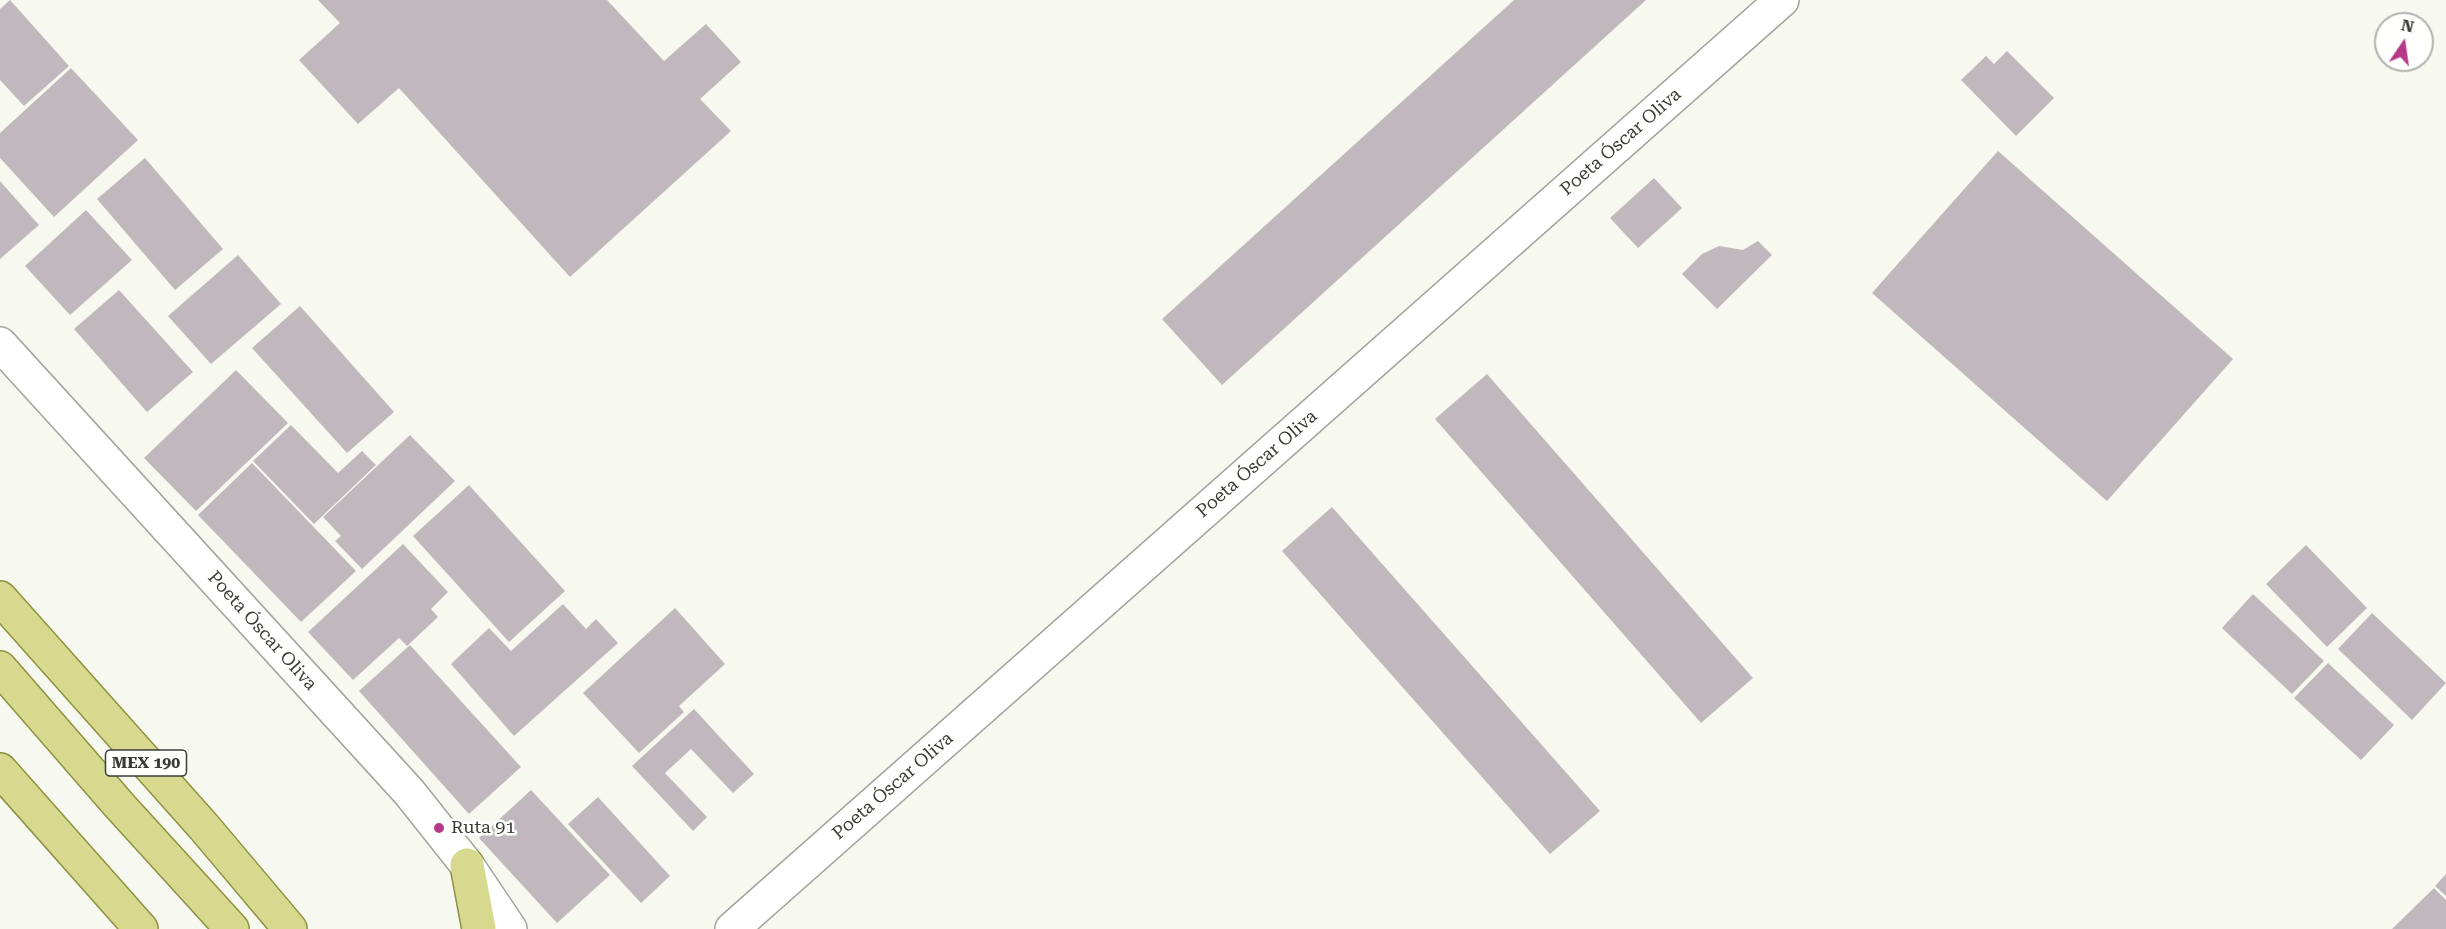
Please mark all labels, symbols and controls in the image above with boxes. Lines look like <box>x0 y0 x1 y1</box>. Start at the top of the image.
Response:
north arrow <box>2374 12 2434 72</box>
text: N <box>2400 15 2416 37</box>
street label: Poeta Óscar Oliva <box>1556 84 1686 200</box>
street label: Poeta Óscar Oliva <box>1192 406 1322 522</box>
street label: Poeta Óscar Oliva <box>203 567 321 695</box>
street label: Poeta Óscar Oliva <box>828 728 958 844</box>
road number: MEX 190 <box>106 750 186 776</box>
place label: Ruta 91 <box>451 817 515 839</box>
marker: Ruta 91 <box>432 821 446 835</box>

